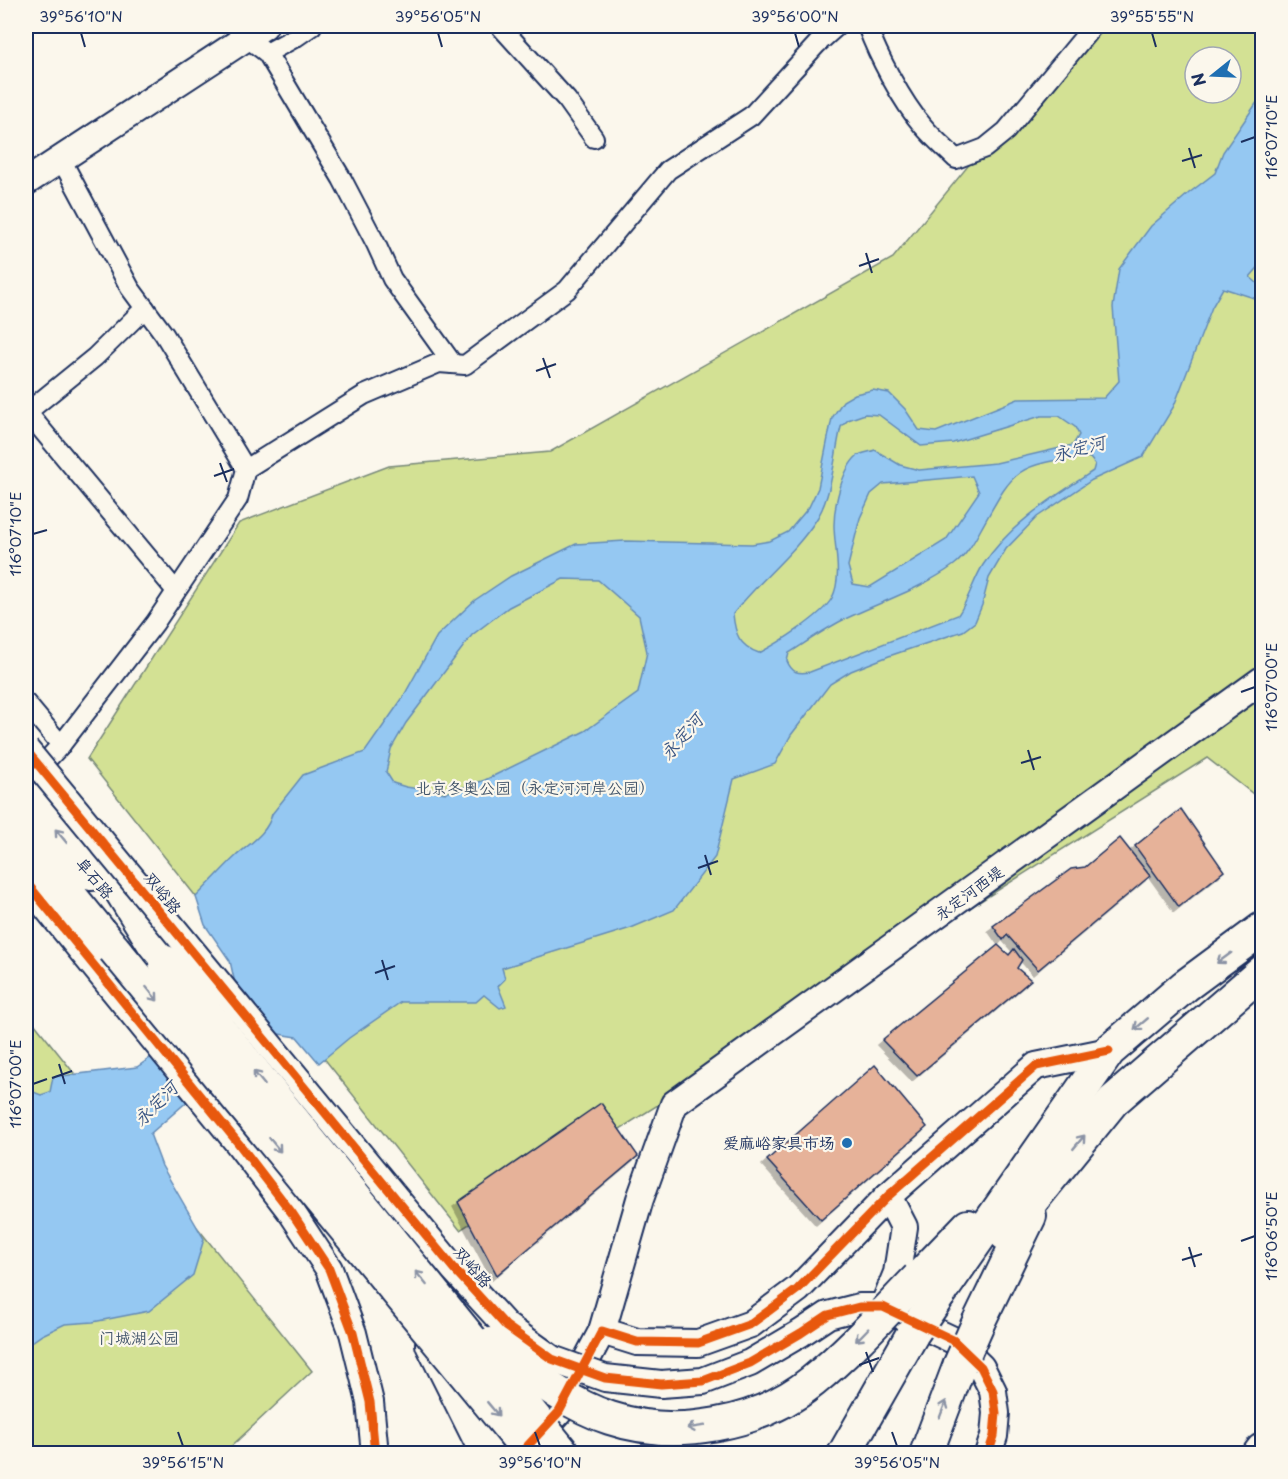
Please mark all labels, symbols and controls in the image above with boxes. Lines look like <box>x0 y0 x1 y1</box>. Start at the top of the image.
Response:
text: 39°56'10"N <box>39 4 123 27</box>
text: 39°56'05"N <box>395 4 481 27</box>
text: 39°56'00"N <box>751 4 839 27</box>
text: 39°55'55"N <box>1110 4 1194 27</box>
north arrow <box>1183 45 1243 105</box>
text: N <box>1184 70 1211 90</box>
text: 116°07'10"E <box>1259 95 1282 179</box>
water label: 永定河 <box>1049 427 1111 468</box>
text: 116°07'10"E <box>3 492 26 576</box>
text: 116°07'00"E <box>1259 643 1282 731</box>
water label: 永定河 <box>653 705 711 765</box>
park label: 北京冬奥公园（永定河河岸公园） <box>415 775 655 799</box>
one-way arrow <box>54 828 67 844</box>
street label: 阜石路 <box>71 851 120 903</box>
street label: 永定河西堤 <box>929 859 1008 925</box>
street label: 双峪路 <box>139 866 188 919</box>
one-way arrow <box>1216 951 1232 964</box>
one-way arrow <box>145 986 158 1002</box>
one-way arrow <box>1134 1017 1149 1031</box>
text: 116°07'00"E <box>3 1040 26 1128</box>
one-way arrow <box>252 1070 265 1086</box>
water label: 永定河 <box>126 1072 186 1132</box>
place label: 爱麻峪家具市场 <box>723 1130 835 1154</box>
one-way arrow <box>1072 1134 1085 1150</box>
marker: 爱麻峪家具市场 <box>840 1136 854 1150</box>
one-way arrow <box>269 1137 282 1153</box>
text: 116°06'50"E <box>1259 1191 1282 1281</box>
street label: 双峪路 <box>449 1240 499 1292</box>
one-way arrow <box>414 1271 428 1286</box>
park label: 门城湖公园 <box>99 1325 179 1349</box>
one-way arrow <box>855 1327 869 1342</box>
one-way arrow <box>487 1400 500 1416</box>
one-way arrow <box>938 1400 949 1419</box>
one-way arrow <box>686 1421 706 1432</box>
text: 39°56'15"N <box>142 1450 224 1473</box>
text: 39°56'10"N <box>498 1450 582 1473</box>
text: 39°56'05"N <box>854 1450 940 1473</box>

